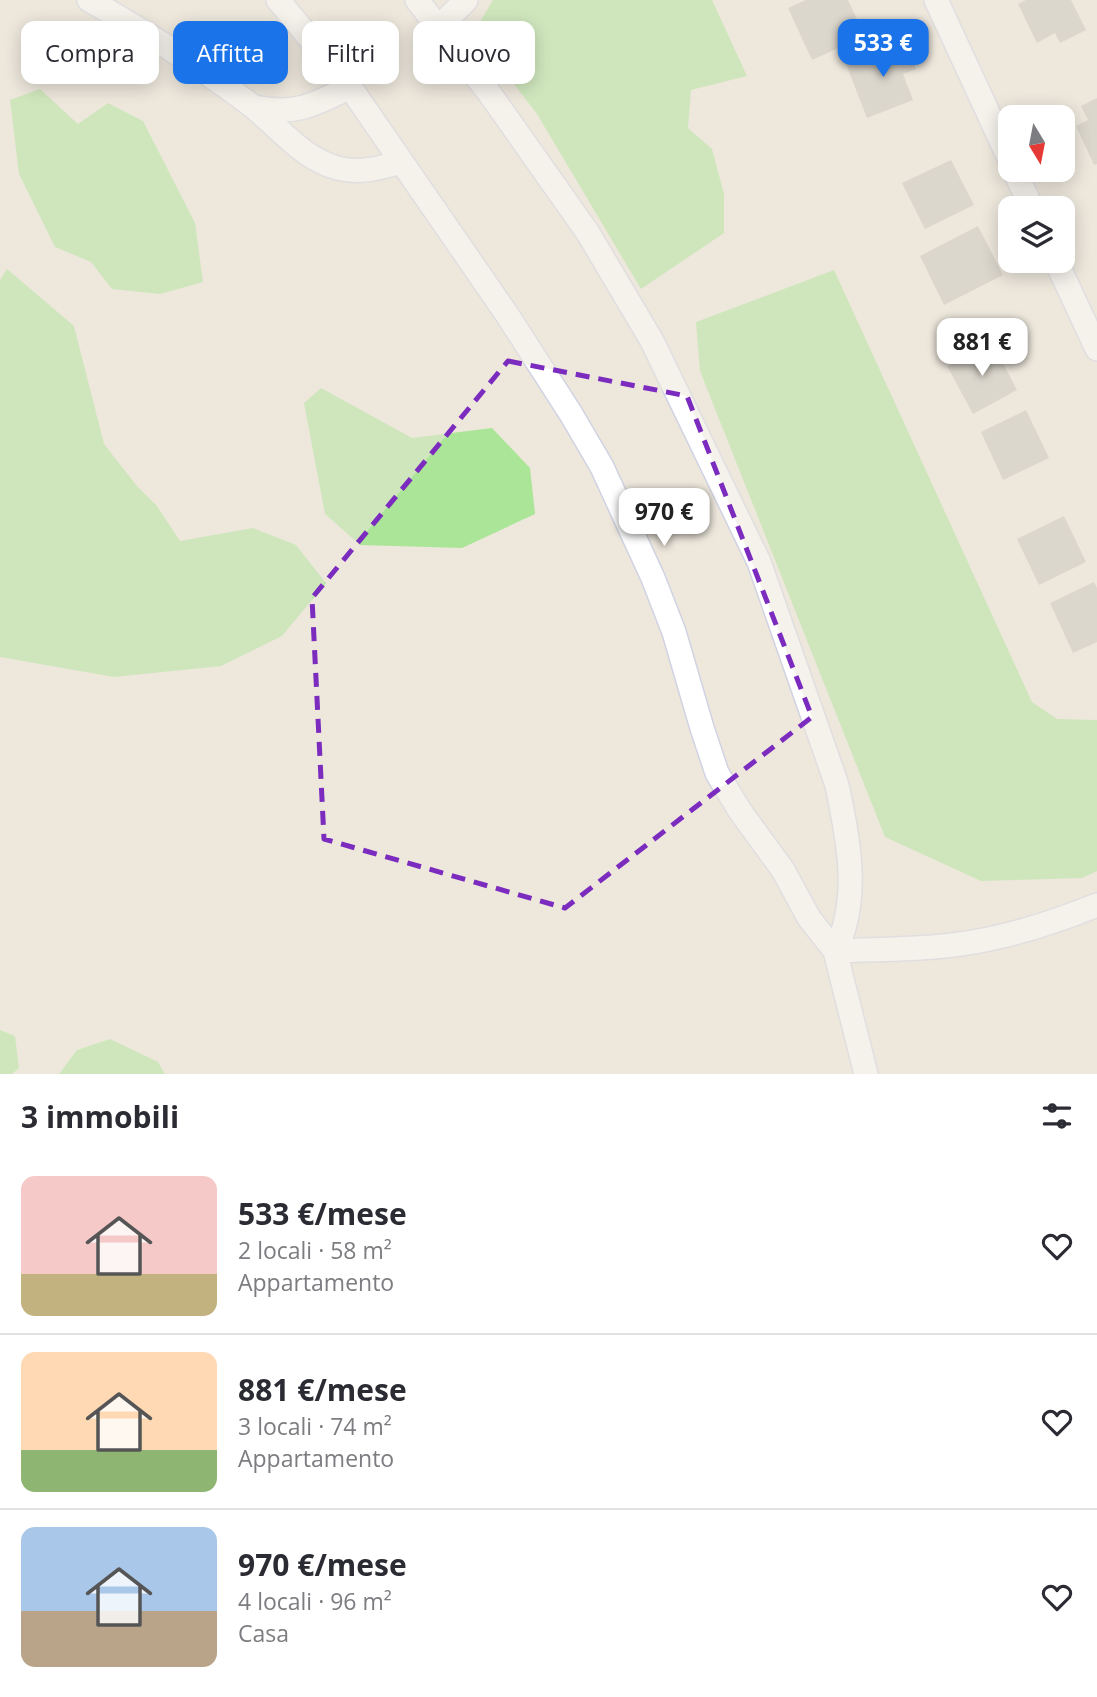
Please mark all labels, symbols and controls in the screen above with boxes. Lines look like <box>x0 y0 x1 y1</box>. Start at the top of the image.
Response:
pin: 533 € <box>834 20 932 79</box>
chip: Compra <box>21 21 159 84</box>
chip: Affitta <box>173 21 288 84</box>
chip: Filtri <box>302 21 399 84</box>
chip: Nuovo <box>413 21 535 84</box>
text: 533 € <box>854 26 912 58</box>
north arrow <box>998 105 1074 182</box>
map controls <box>998 105 1075 273</box>
button: layers <box>998 196 1075 273</box>
pin: 881 € <box>933 318 1031 378</box>
text: 881 € <box>953 325 1011 357</box>
pin: 970 € <box>615 489 713 548</box>
text: 970 € <box>635 495 693 527</box>
text: 3 immobili <box>21 1096 179 1137</box>
icon: filters <box>1038 1097 1076 1135</box>
text: 533 €/mese <box>238 1193 407 1234</box>
icon: home <box>77 1204 161 1288</box>
icon: heart <box>1038 1227 1076 1265</box>
text: 2 locali · 58 m² <box>238 1234 392 1266</box>
text: Appartamento <box>238 1266 394 1298</box>
text: 881 €/mese <box>238 1369 407 1410</box>
icon: home <box>77 1380 161 1464</box>
icon: heart <box>1038 1403 1076 1441</box>
text: 3 locali · 74 m² <box>238 1410 392 1442</box>
text: Appartamento <box>238 1442 394 1474</box>
text: 970 €/mese <box>238 1544 407 1585</box>
icon: home <box>77 1555 161 1639</box>
icon: heart <box>1038 1578 1076 1616</box>
text: 4 locali · 96 m² <box>238 1585 392 1617</box>
text: Casa <box>238 1617 289 1649</box>

